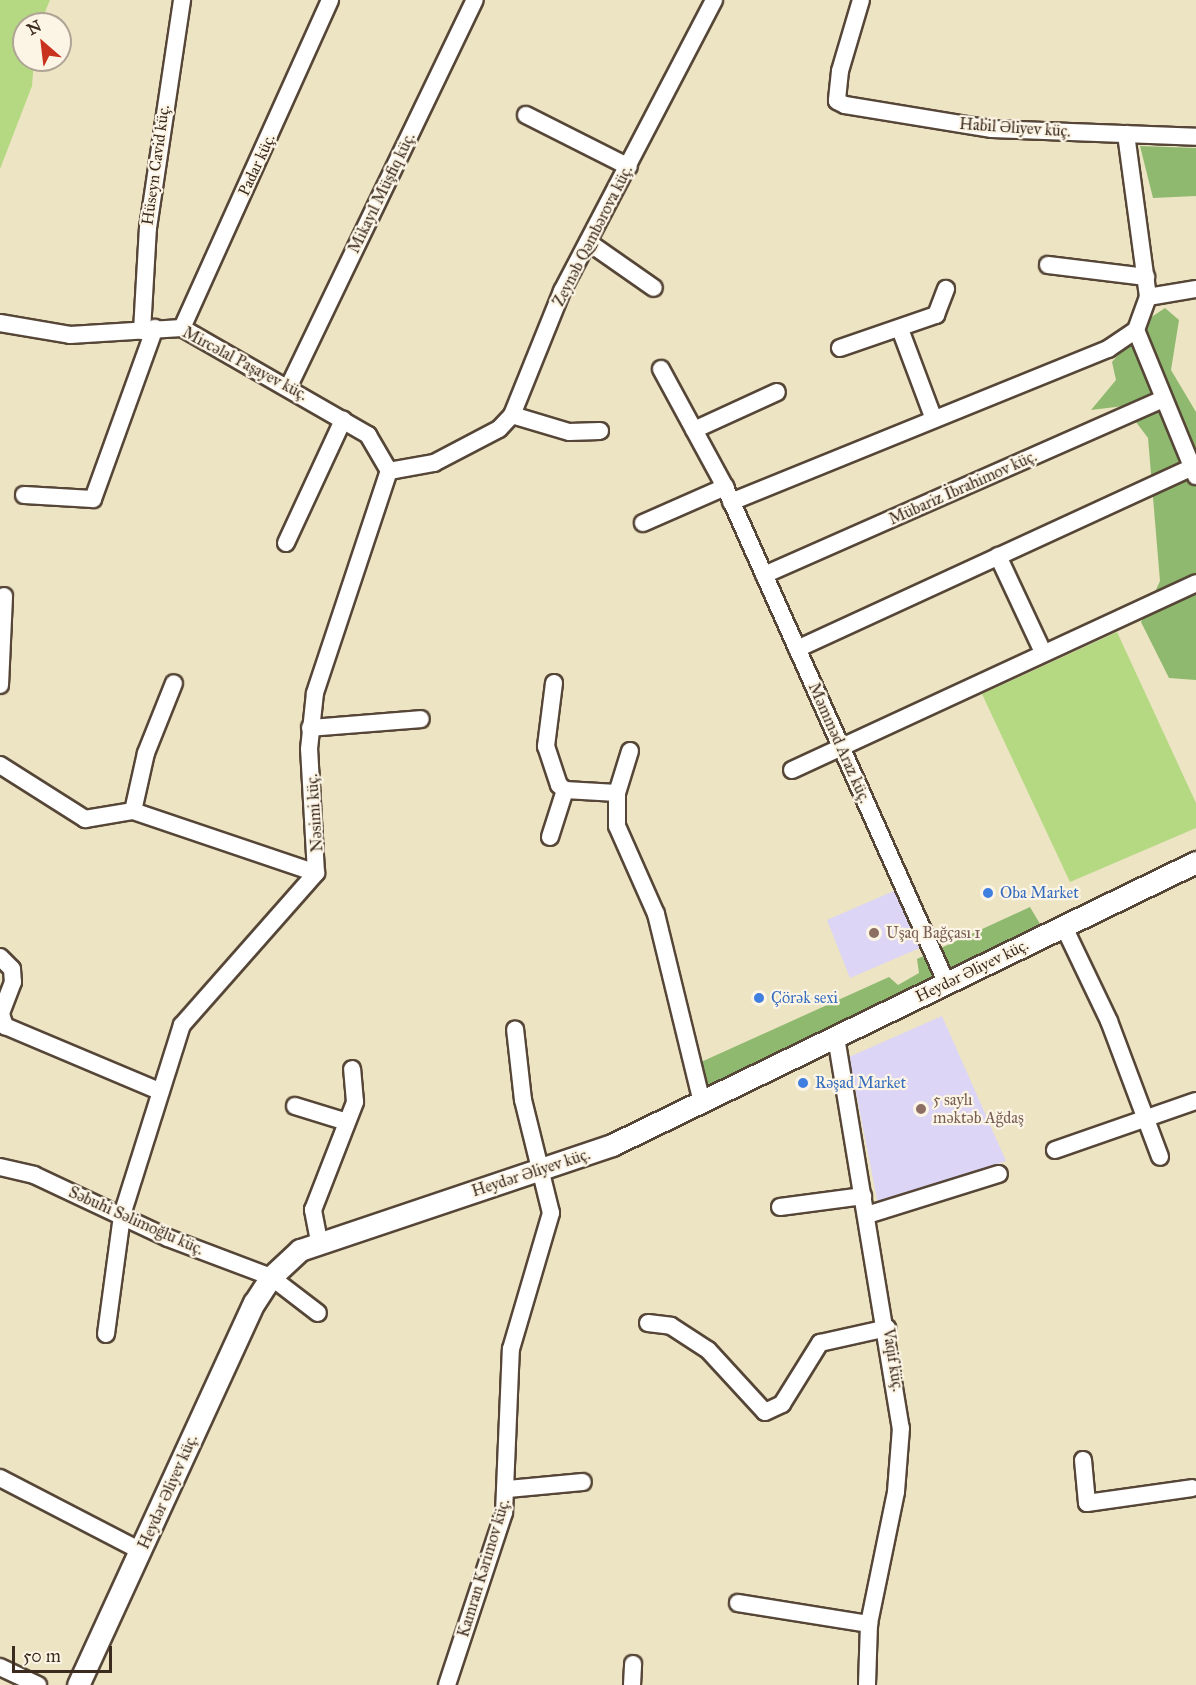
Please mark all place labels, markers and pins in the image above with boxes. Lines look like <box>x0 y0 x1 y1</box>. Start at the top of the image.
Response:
place label: Oba Market <box>1000 883 1079 903</box>
marker: Oba Market <box>981 886 995 900</box>
place label: Uşaq Bağçası 1 <box>886 923 981 943</box>
marker: Uşaq Bağçası 1 <box>867 926 881 940</box>
place label: Çörək sexi <box>771 988 838 1008</box>
marker: Çörək sexi <box>752 991 766 1005</box>
place label: Rəşad Market <box>815 1073 906 1093</box>
marker: Rəşad Market <box>796 1076 810 1090</box>
place label: 5 saylı məktəb Ağdaş <box>933 1090 1024 1128</box>
marker: 5 saylı məktəb Ağdaş <box>914 1102 928 1116</box>

